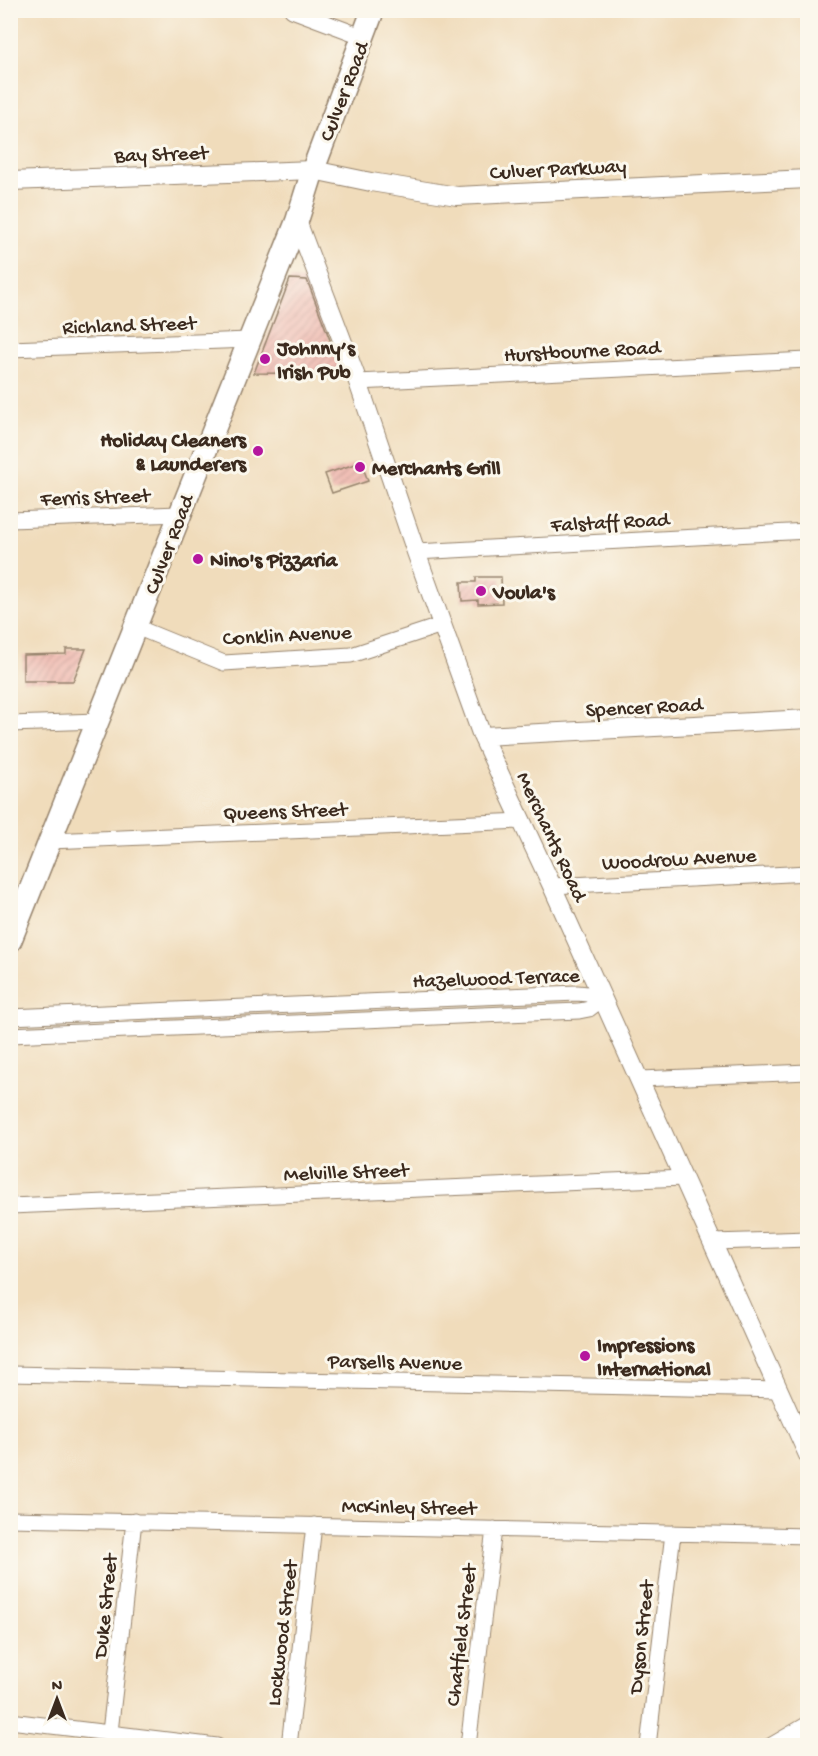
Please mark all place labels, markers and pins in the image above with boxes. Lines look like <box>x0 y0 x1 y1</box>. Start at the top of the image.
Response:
place label: Johnny’s Irish Pub <box>276 338 356 387</box>
marker: Johnny’s Irish Pub <box>258 352 272 366</box>
place label: Holiday Cleaners & Launderers <box>100 430 247 479</box>
marker: Holiday Cleaners & Launderers <box>251 444 265 458</box>
place label: Merchants Grill <box>372 458 501 483</box>
marker: Merchants Grill <box>353 460 367 474</box>
place label: Nino's Pizzaria <box>210 550 338 575</box>
marker: Nino's Pizzaria <box>191 552 205 566</box>
place label: Voula's <box>492 582 556 607</box>
marker: Voula's <box>474 584 488 598</box>
place label: Impressions International <box>597 1335 711 1384</box>
marker: Impressions International <box>578 1349 592 1363</box>

